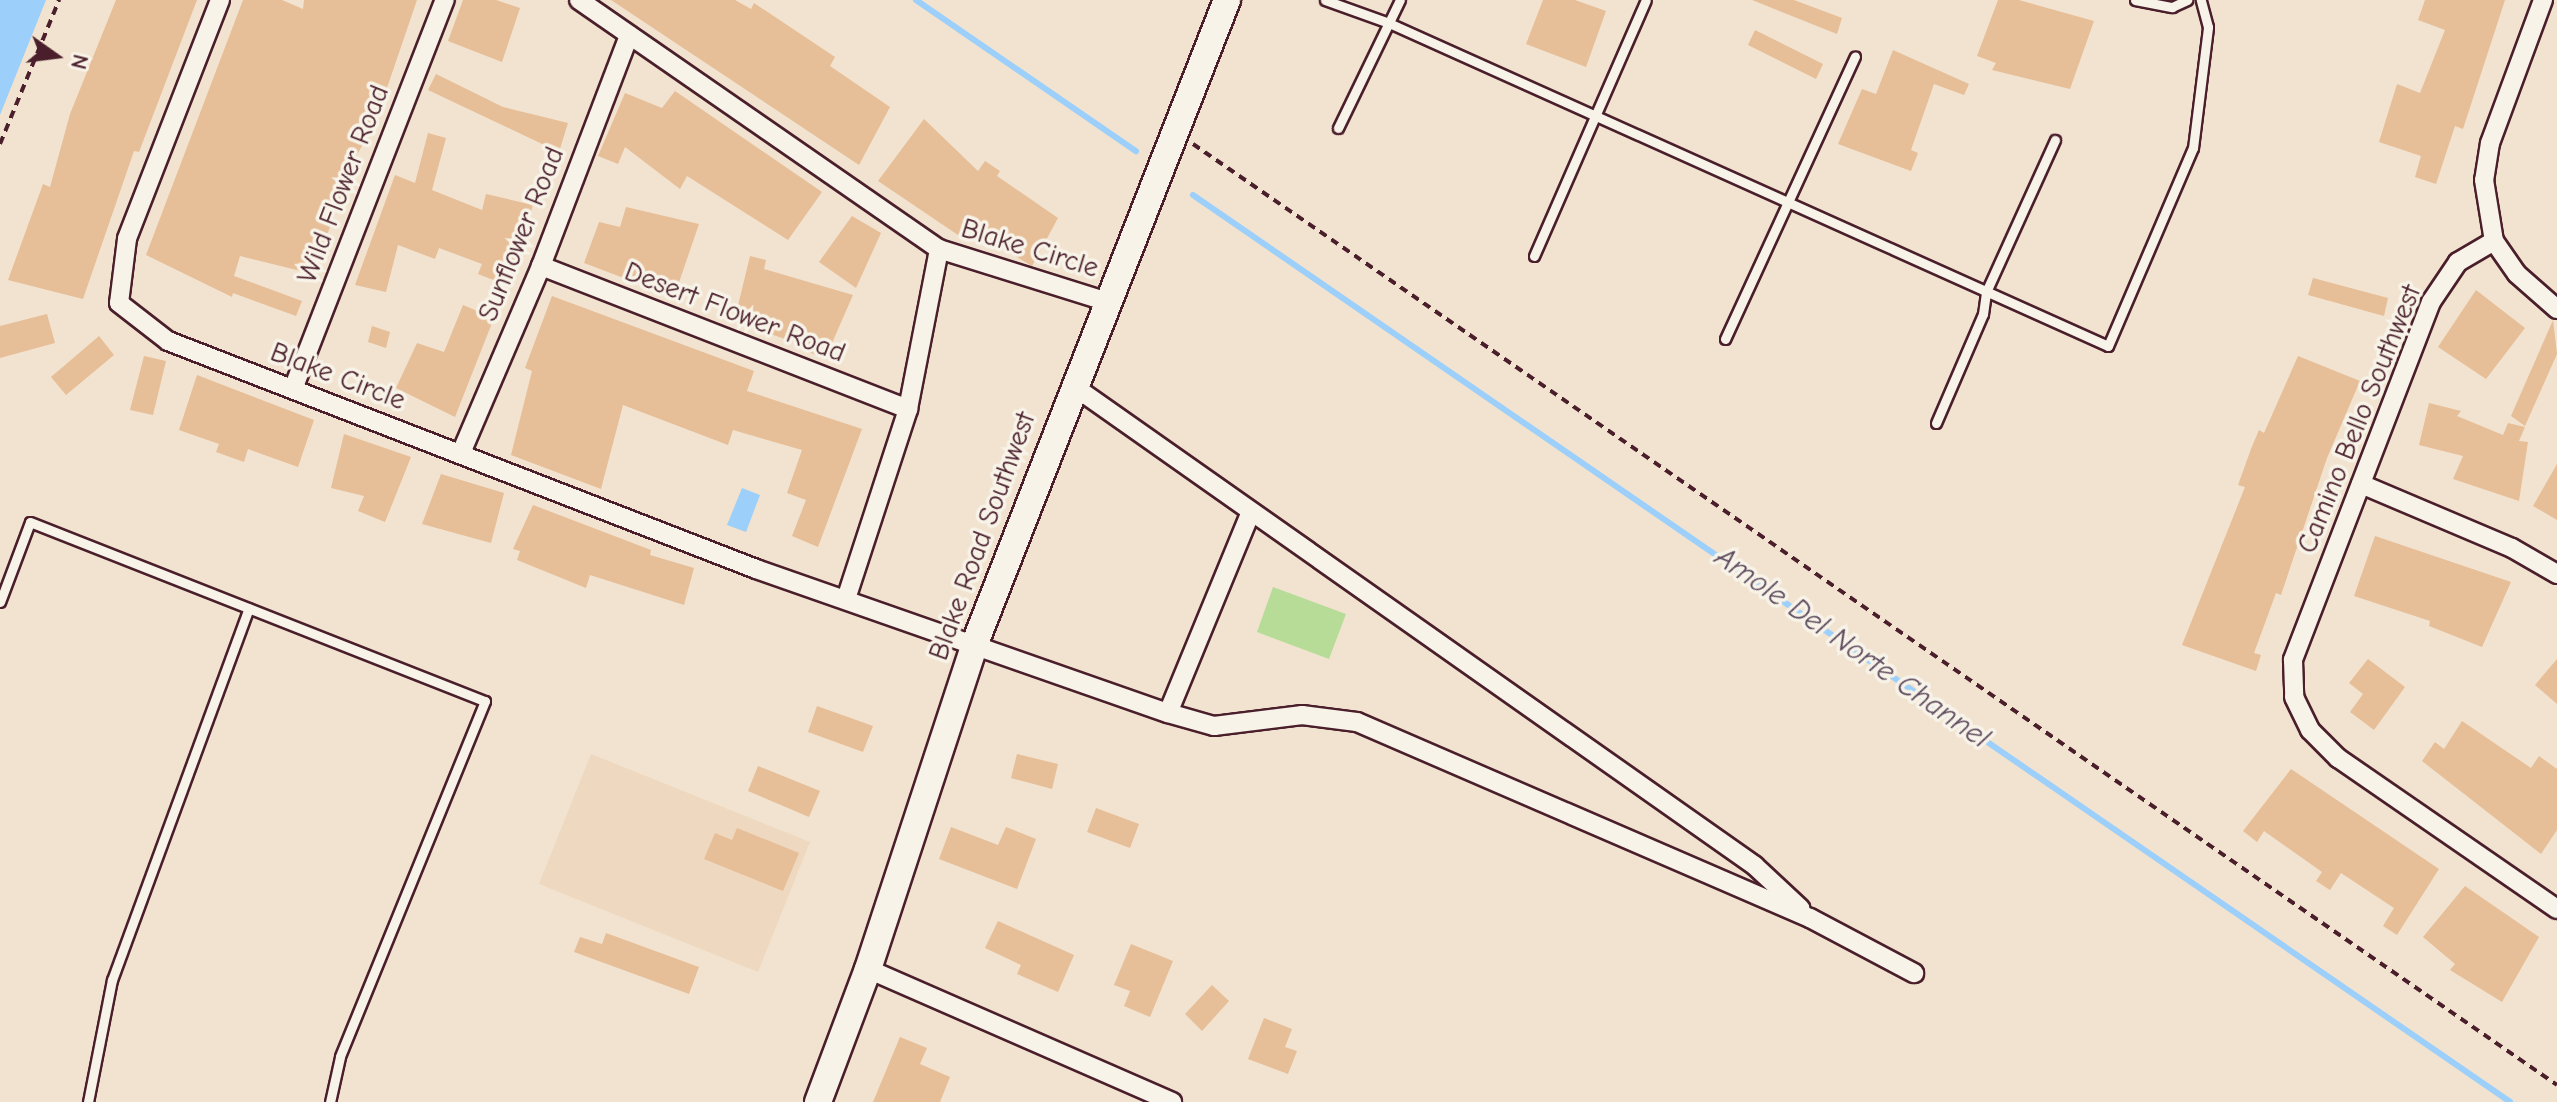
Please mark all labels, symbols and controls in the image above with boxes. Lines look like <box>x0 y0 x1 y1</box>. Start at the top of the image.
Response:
north arrow <box>16 16 96 96</box>
text: N <box>65 52 94 72</box>
street label: Wild Flower Road <box>290 80 396 288</box>
street label: Sunflower Road <box>471 142 571 326</box>
street label: Blake Circle <box>957 211 1103 285</box>
street label: Desert Flower Road <box>620 254 850 370</box>
street label: Camino Bello Southwest <box>2290 280 2428 558</box>
street label: Blake Circle <box>266 335 410 417</box>
street label: Blake Road Southwest <box>921 407 1043 665</box>
water label: Amole Del Norte Channel <box>1708 539 1996 757</box>

